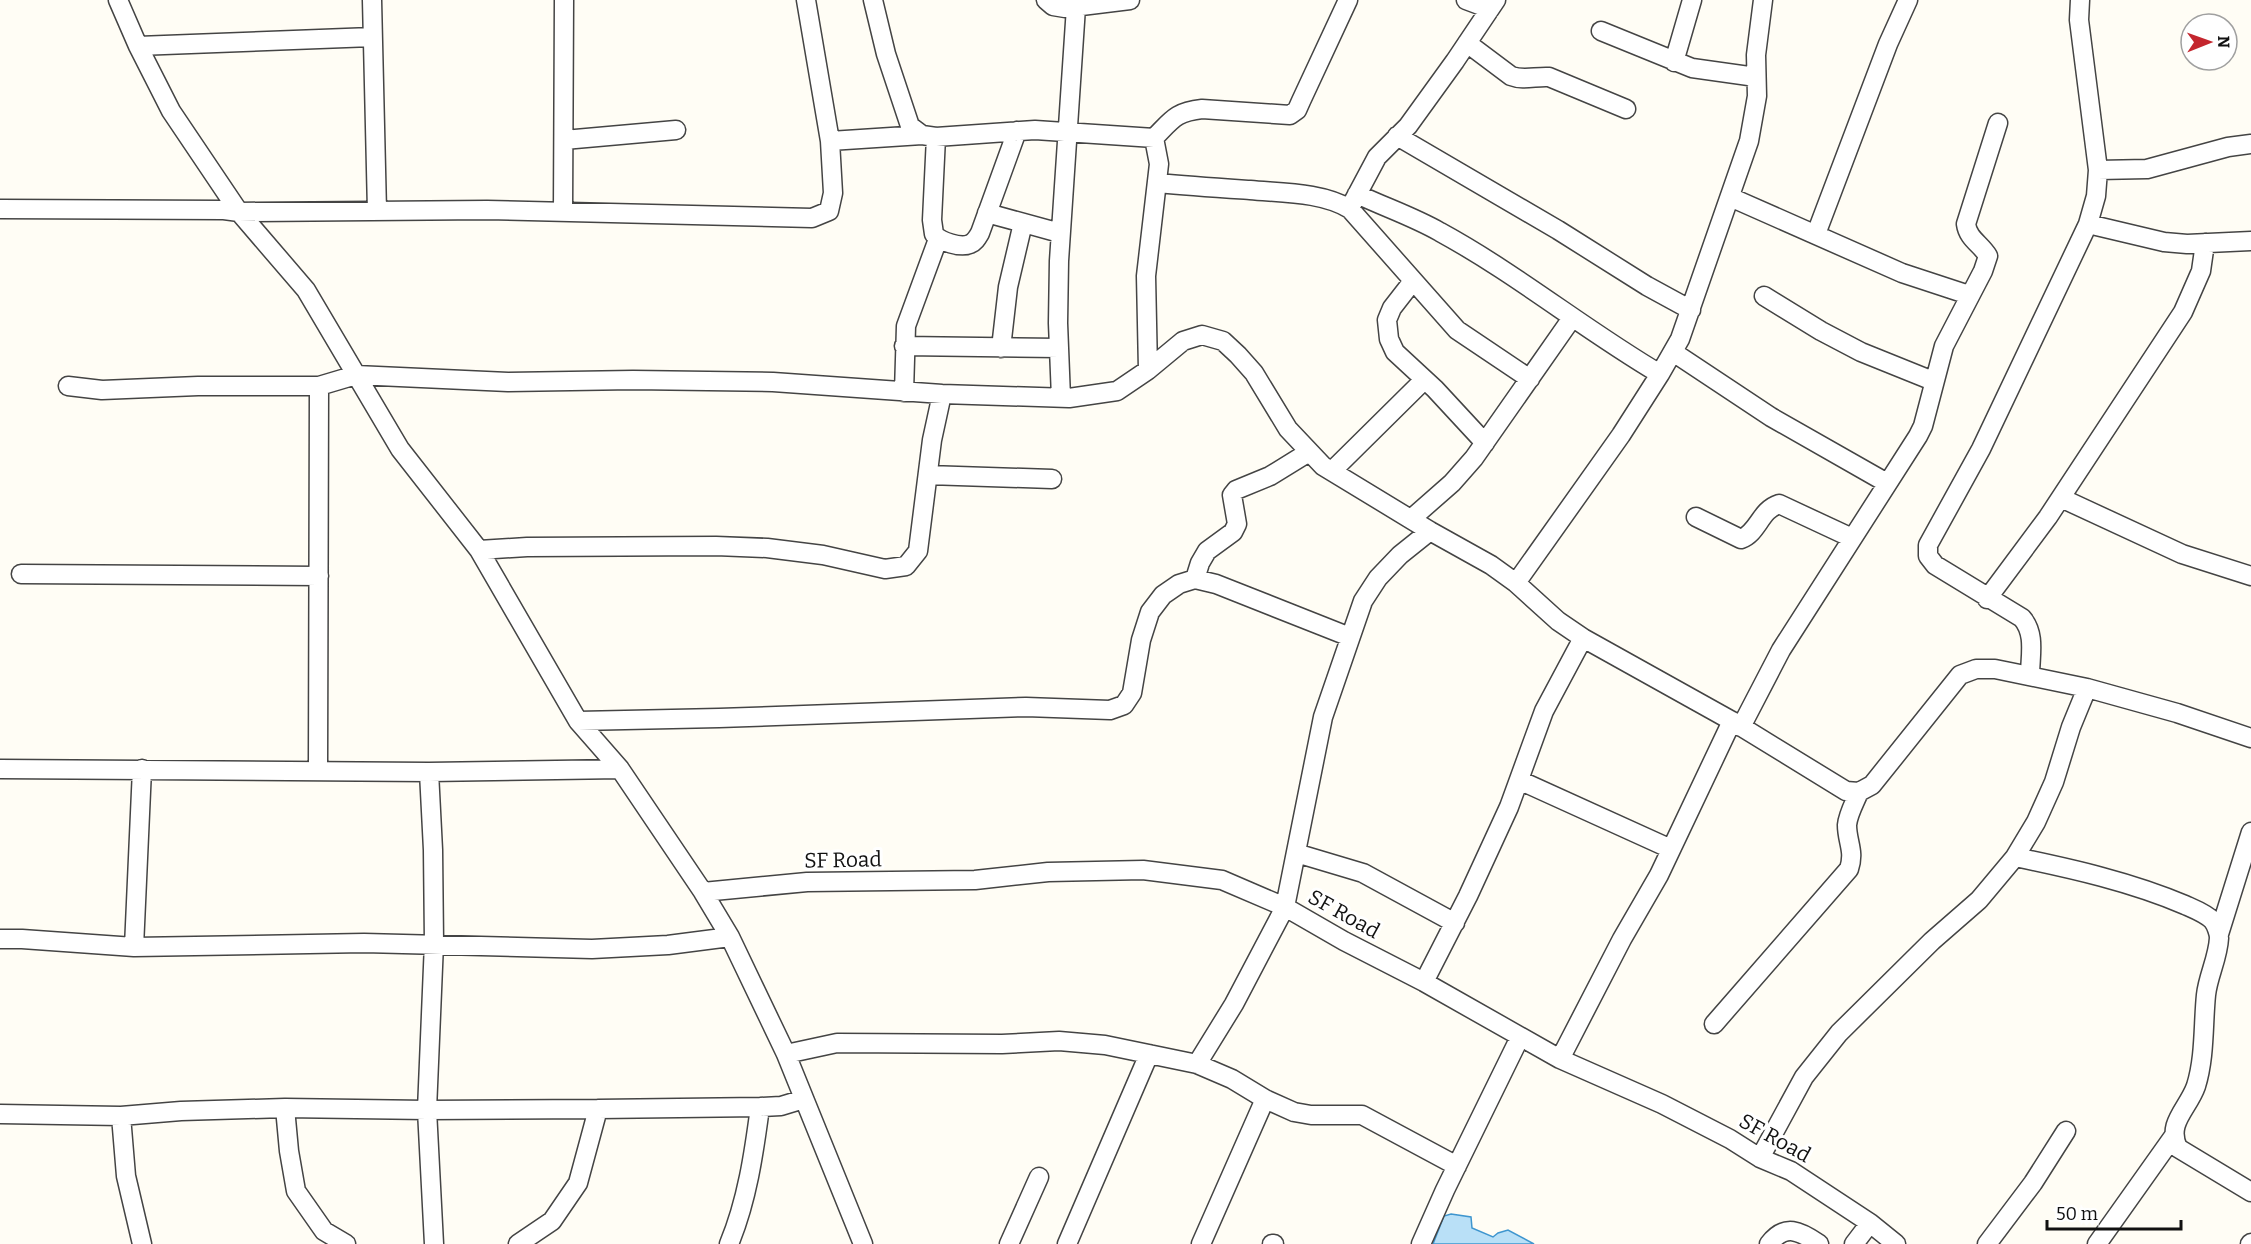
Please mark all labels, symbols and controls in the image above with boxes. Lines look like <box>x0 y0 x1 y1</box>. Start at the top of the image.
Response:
north arrow <box>2179 12 2239 72</box>
text: N <box>2214 35 2233 48</box>
street label: SF Road <box>804 846 882 874</box>
street label: SF Road <box>1304 884 1384 944</box>
street label: SF Road <box>1735 1108 1815 1168</box>
scale bar <box>2047 1193 2180 1231</box>
text: 50 m <box>2056 1203 2098 1225</box>

